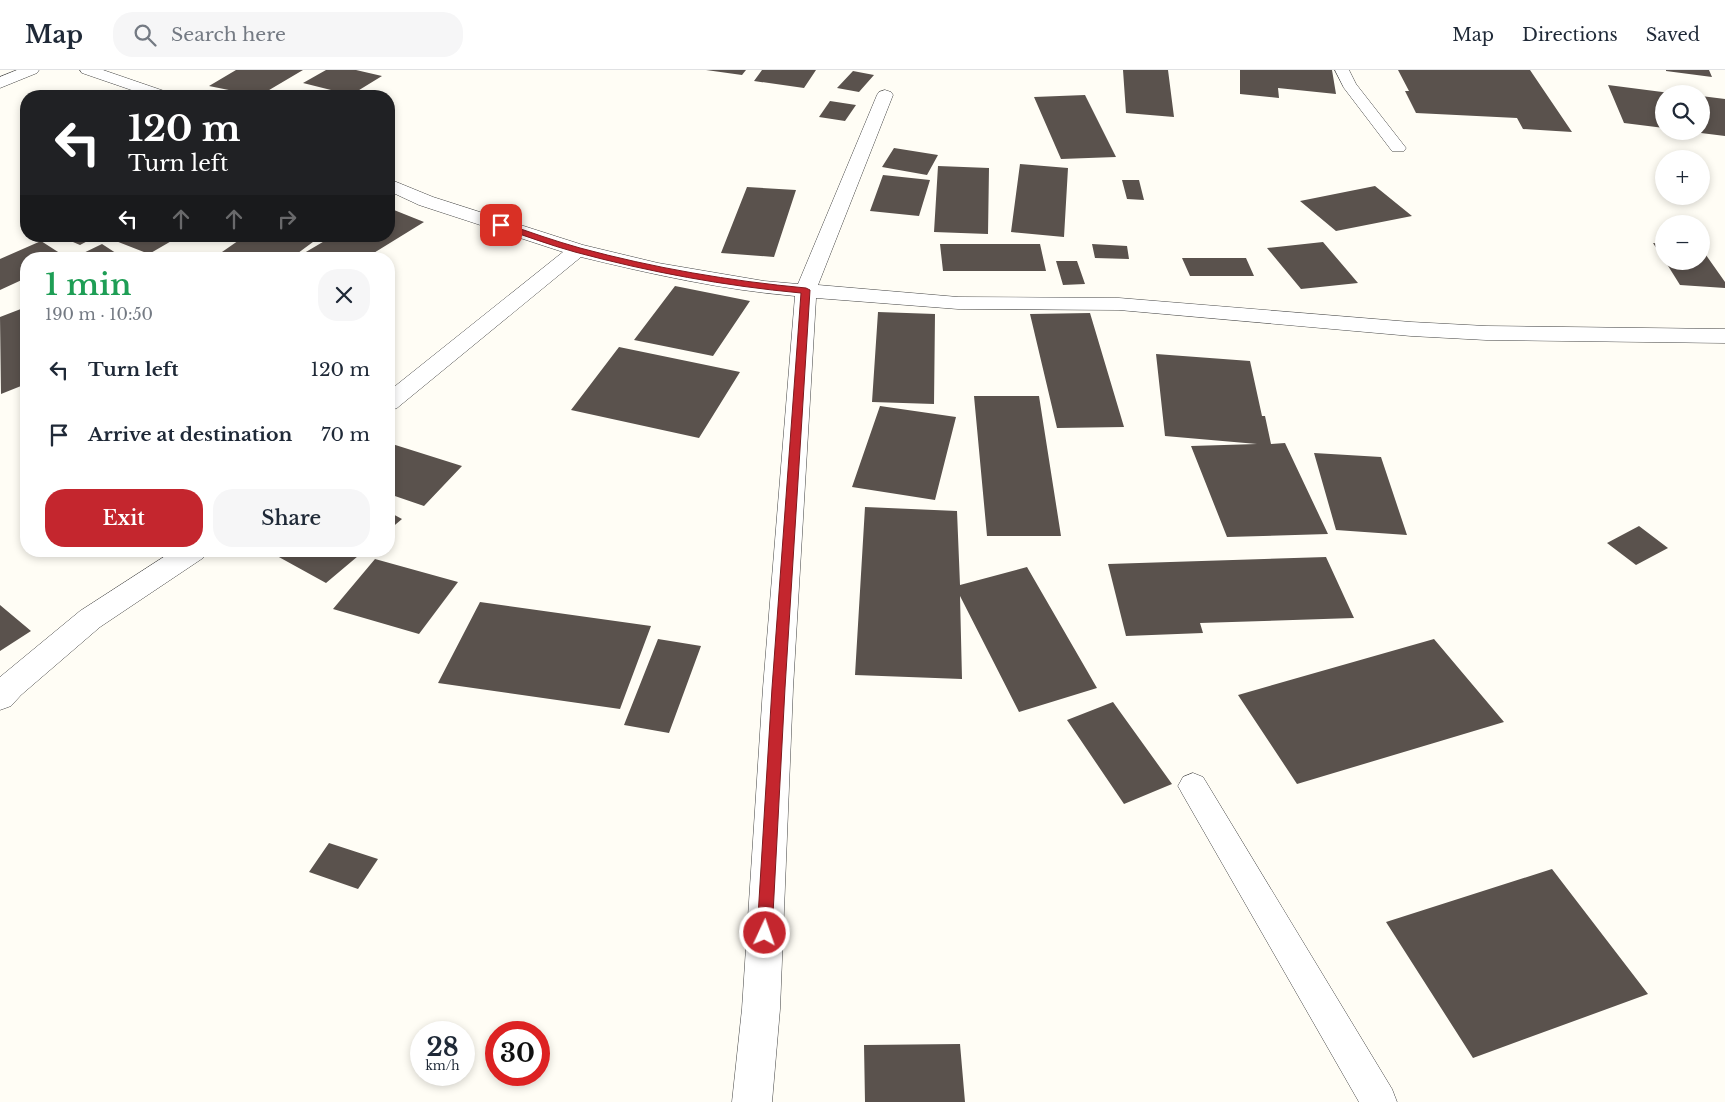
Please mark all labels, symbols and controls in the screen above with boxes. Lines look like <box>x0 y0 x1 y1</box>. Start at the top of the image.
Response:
search box <box>113 12 463 57</box>
text: Map <box>25 20 83 49</box>
icon: search <box>131 21 159 49</box>
text: Search here <box>171 23 286 46</box>
text: Map <box>1452 24 1494 46</box>
text: Directions <box>1522 24 1618 46</box>
text: Saved <box>1646 24 1700 46</box>
map controls <box>1655 85 1710 270</box>
button: search <box>1655 85 1710 140</box>
text: 120 m <box>128 107 241 150</box>
icon: left <box>45 110 110 175</box>
text: Turn left <box>128 150 228 177</box>
button: + <box>1655 150 1710 205</box>
pin <box>480 204 522 246</box>
icon: left <box>114 205 142 233</box>
icon: ahead <box>167 205 195 233</box>
icon: ahead <box>220 205 248 233</box>
icon: right <box>273 205 301 233</box>
icon: arrive <box>487 211 515 239</box>
button: − <box>1655 215 1710 270</box>
text: 1 min <box>45 266 131 303</box>
button: close <box>318 269 370 321</box>
text: 190 m · 10:50 <box>45 304 153 324</box>
icon: left <box>45 356 73 384</box>
text: Turn left <box>88 358 179 381</box>
text: 120 m <box>310 358 370 381</box>
icon: arrive <box>45 421 73 449</box>
text: Arrive at destination <box>88 423 292 446</box>
text: 70 m <box>321 423 370 446</box>
button: Exit <box>45 489 203 547</box>
button: Share <box>213 489 370 547</box>
position arrow <box>738 906 790 958</box>
speed limit sign: 30 <box>485 1021 550 1086</box>
text: 28 <box>426 1032 459 1063</box>
text: km/h <box>425 1058 460 1073</box>

